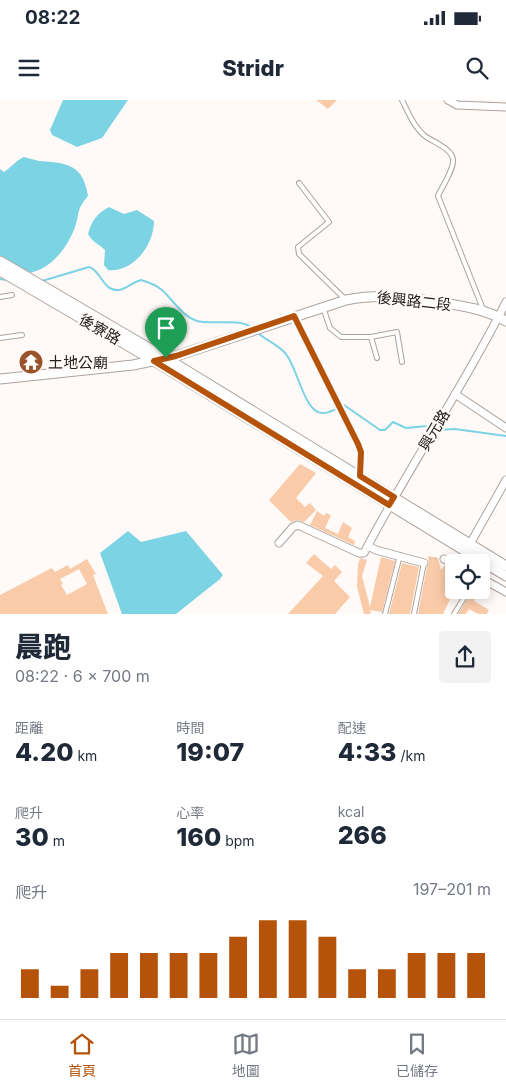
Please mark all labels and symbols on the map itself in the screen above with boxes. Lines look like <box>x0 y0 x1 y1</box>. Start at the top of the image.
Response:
street label: 後興路二段 <box>376 288 452 314</box>
pin <box>145 307 187 358</box>
street label: 後寮路 <box>76 310 124 348</box>
temple icon: 土地公廟 <box>18 349 44 375</box>
place label: 土地公廟 <box>48 353 108 372</box>
street label: 興元路 <box>414 406 454 454</box>

